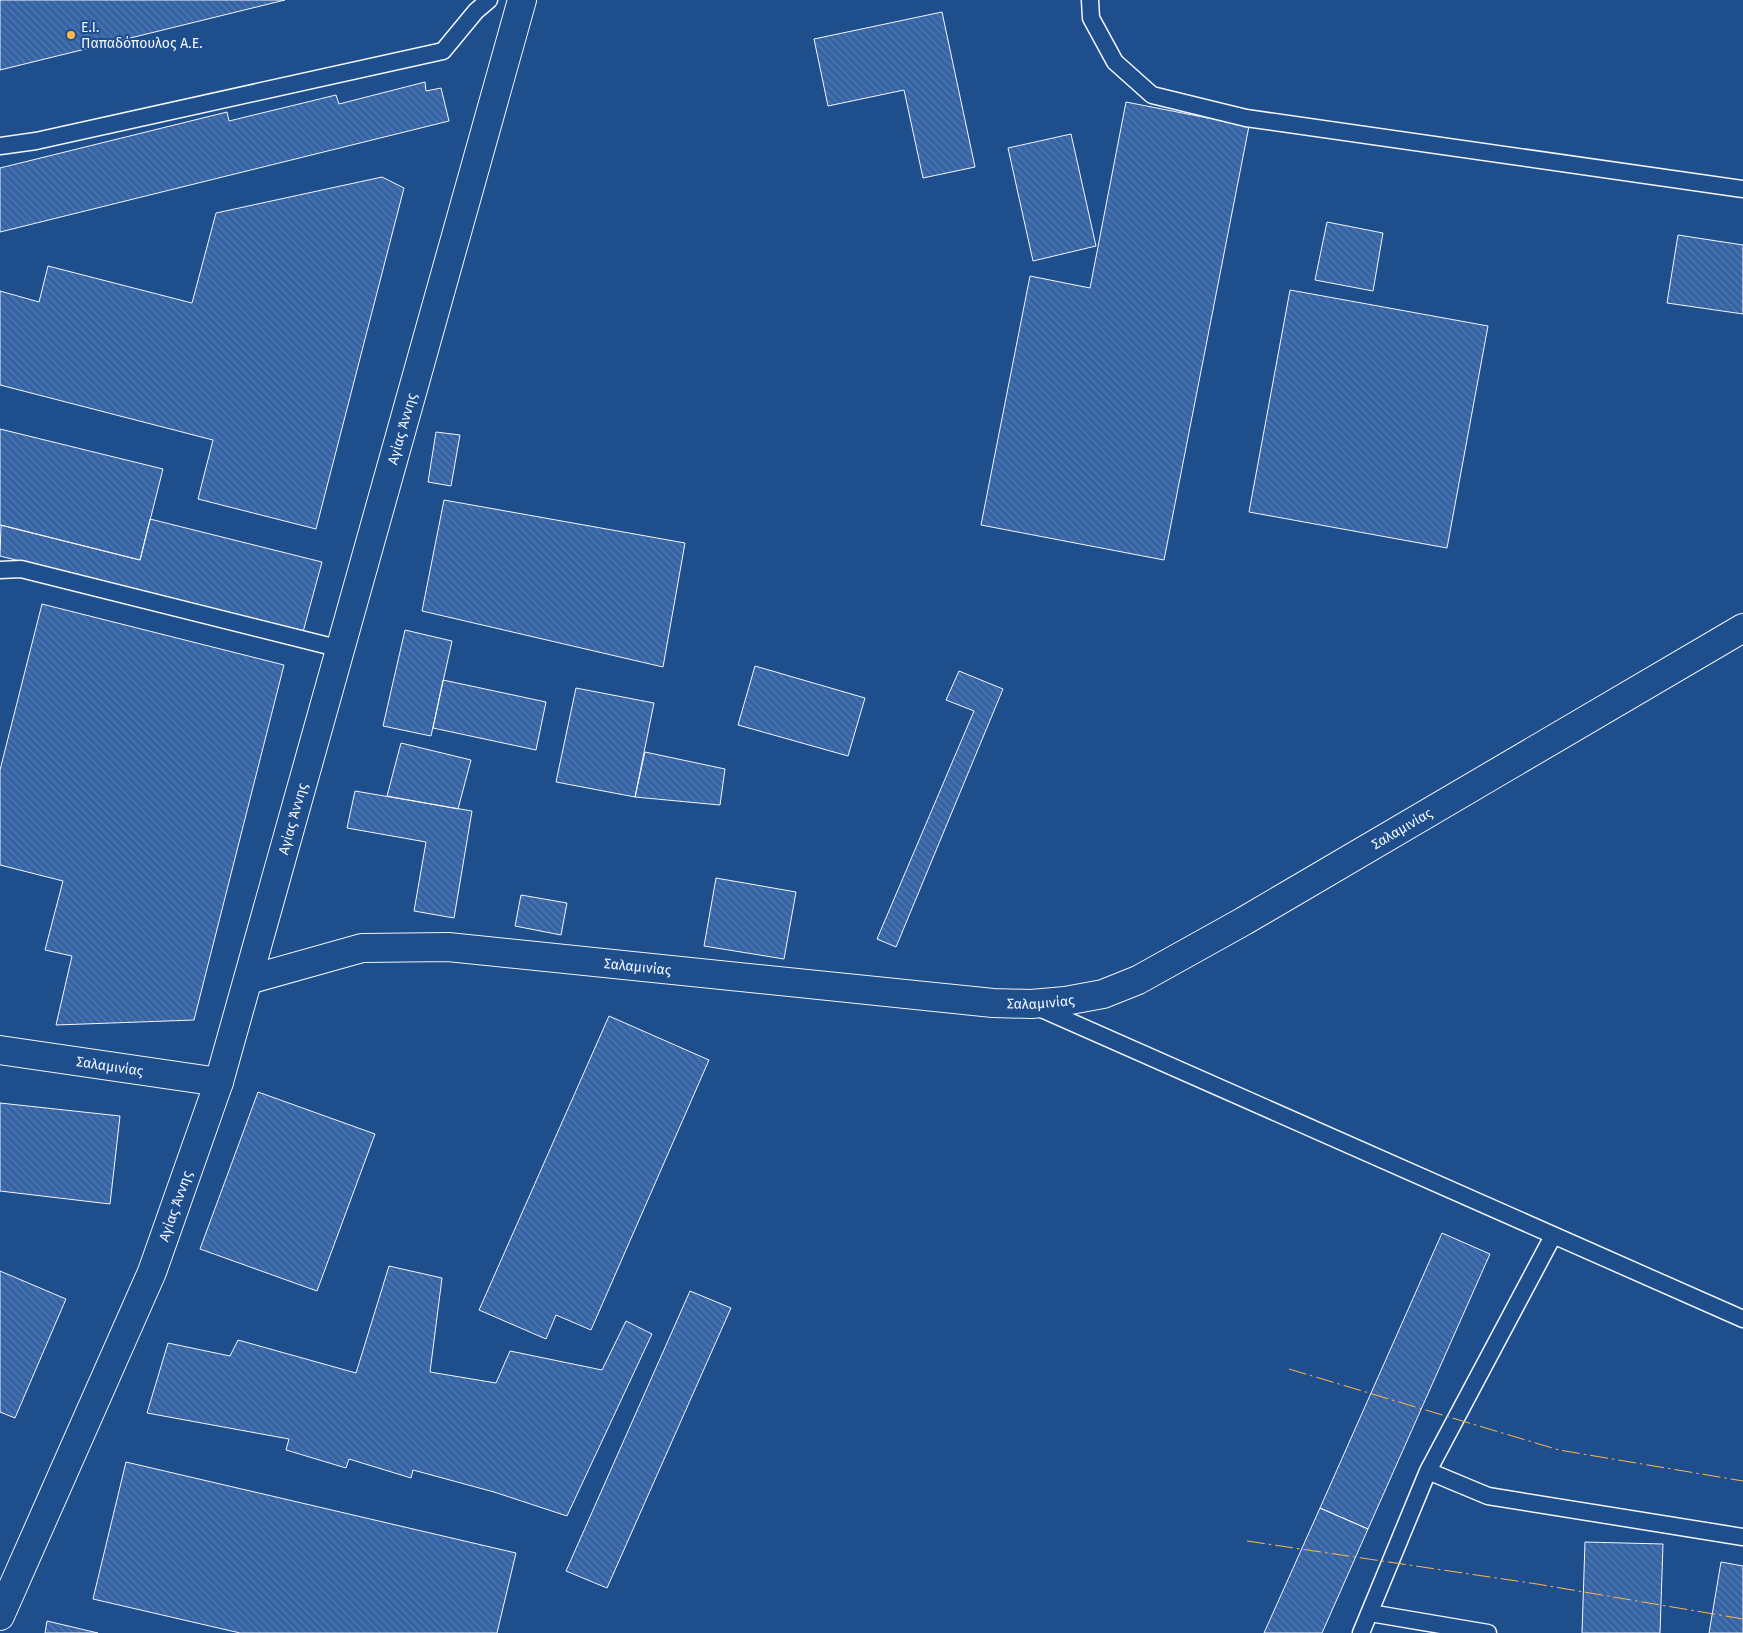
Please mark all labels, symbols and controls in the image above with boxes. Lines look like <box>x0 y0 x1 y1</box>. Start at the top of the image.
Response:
place label: Ε.Ι. Παπαδόπουλος Α.Ε. <box>81 19 203 52</box>
marker: Ε.Ι. Παπαδόπουλος Α.Ε. <box>65 29 77 41</box>
street label: Αγίας Άννης <box>384 390 420 467</box>
street label: Αγίας Άννης <box>275 780 311 857</box>
street label: Σαλαμινίας <box>1368 804 1436 853</box>
street label: Σαλαμινίας <box>603 955 672 978</box>
street label: Σαλαμινίας <box>1007 991 1076 1013</box>
street label: Σαλαμινίας <box>75 1053 145 1079</box>
street label: Αγίας Άννης <box>155 1168 196 1244</box>

